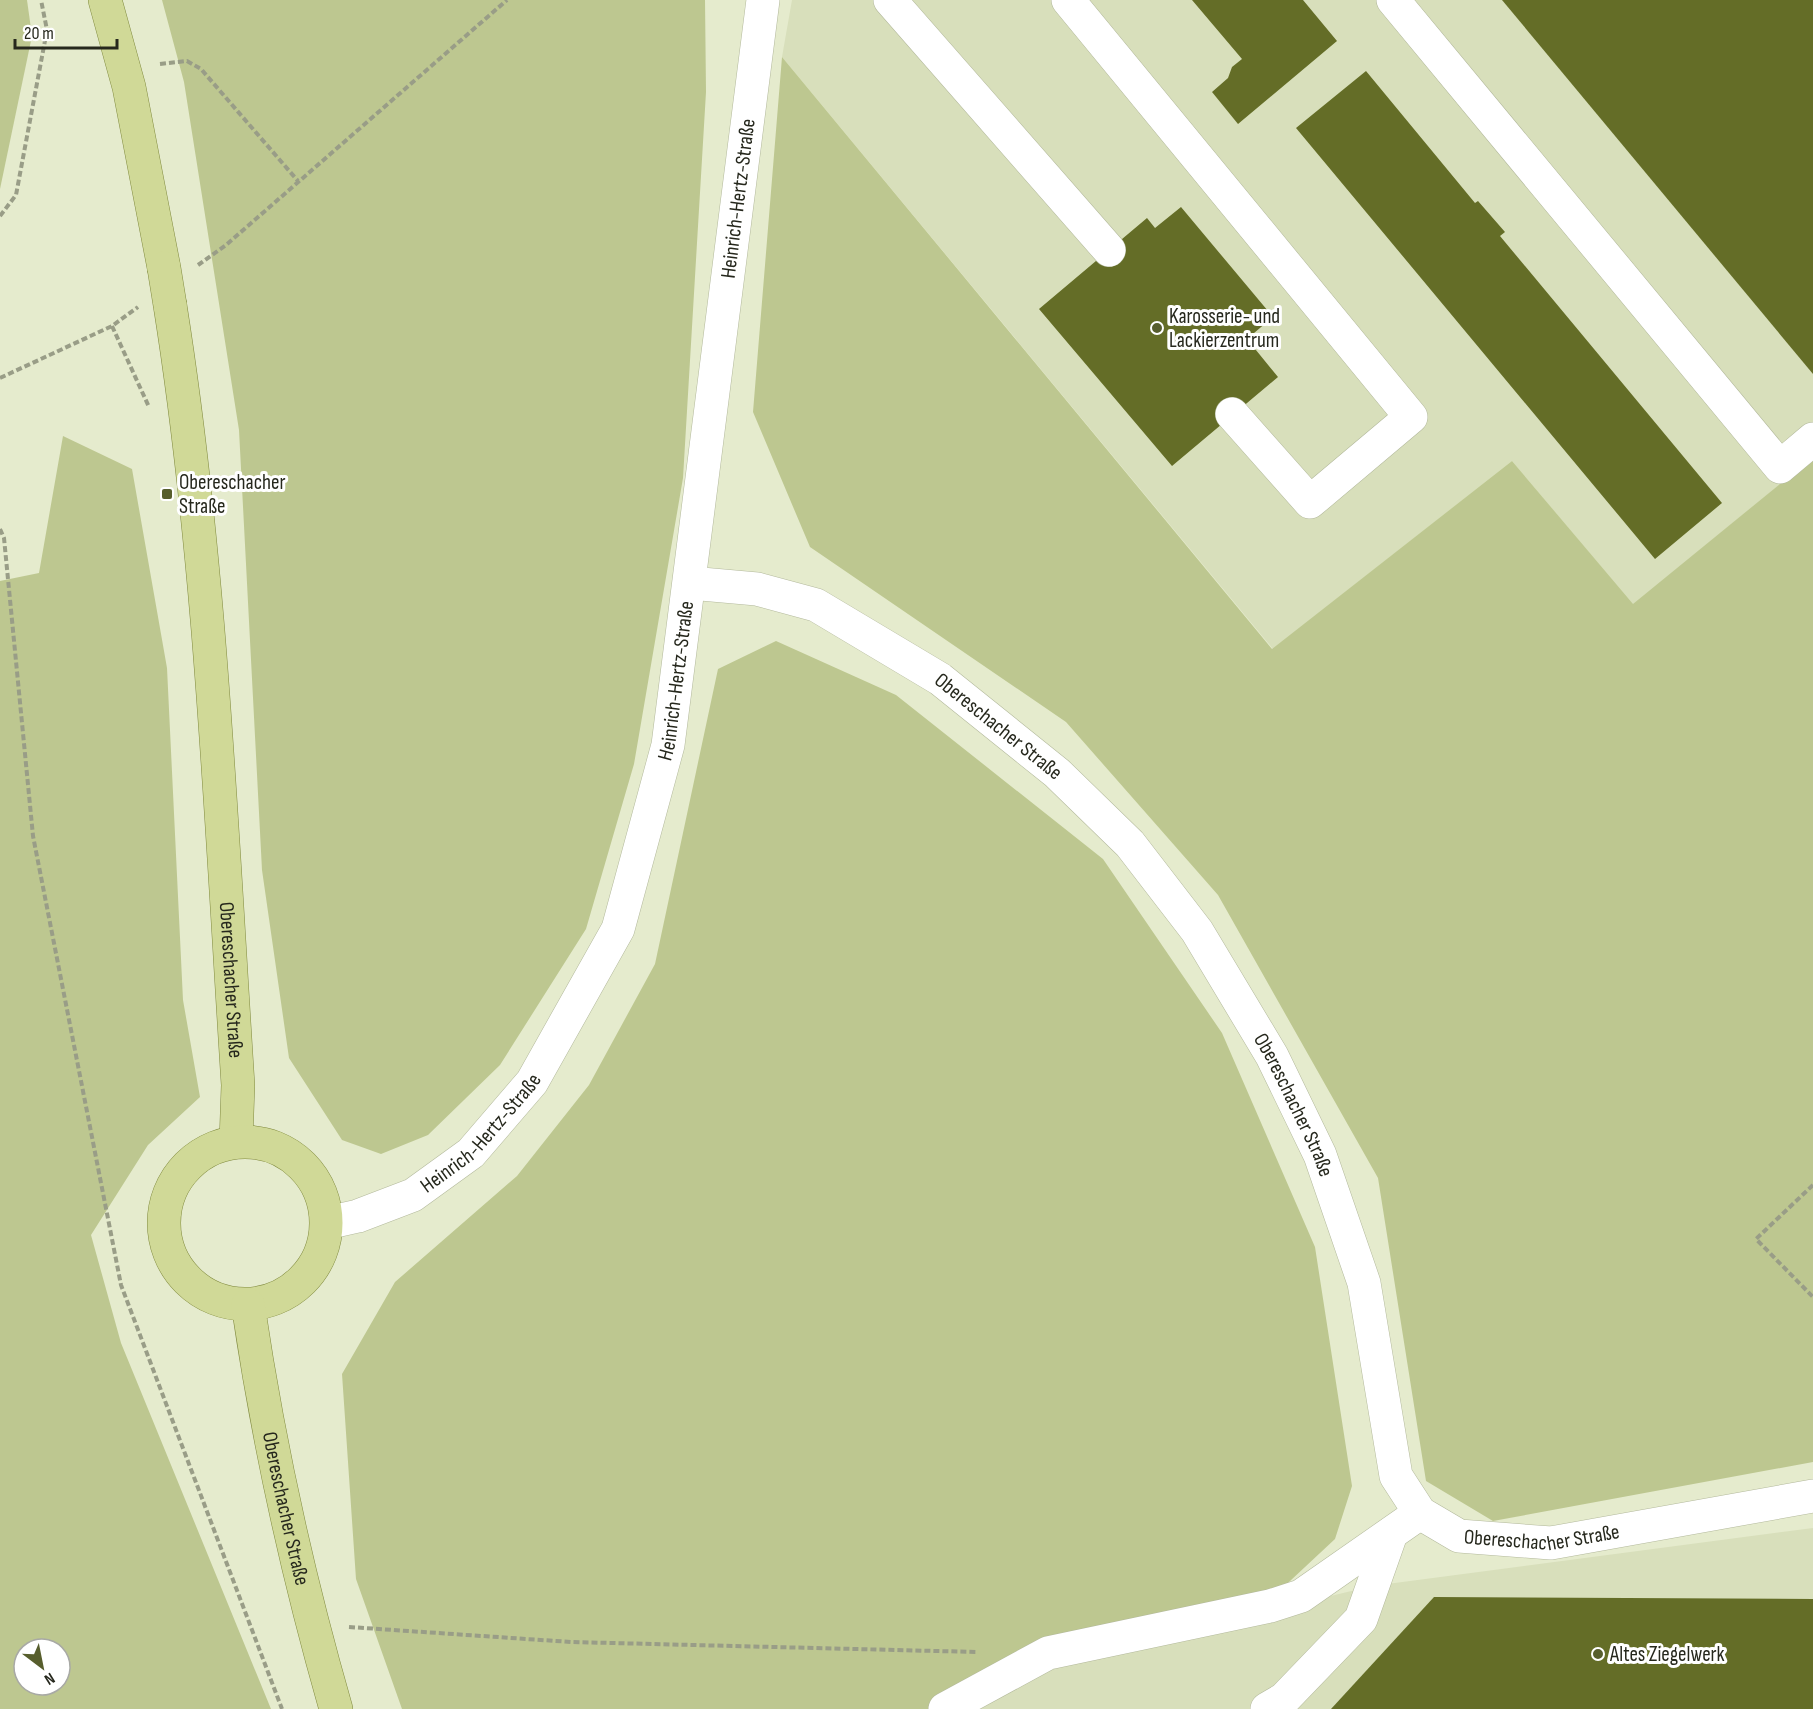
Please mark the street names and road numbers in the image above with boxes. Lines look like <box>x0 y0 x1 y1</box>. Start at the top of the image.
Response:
street label: Heinrich-Hertz-Straße <box>716 117 761 280</box>
street label: Heinrich-Hertz-Straße <box>652 599 699 763</box>
street label: Obereschacher Straße <box>929 668 1067 785</box>
street label: Obereschacher Straße <box>214 901 248 1059</box>
street label: Obereschacher Straße <box>1248 1029 1338 1180</box>
street label: Heinrich-Hertz-Straße <box>416 1070 547 1198</box>
street label: Obereschacher Straße <box>257 1430 315 1588</box>
street label: Obereschacher Straße <box>1463 1519 1621 1557</box>

